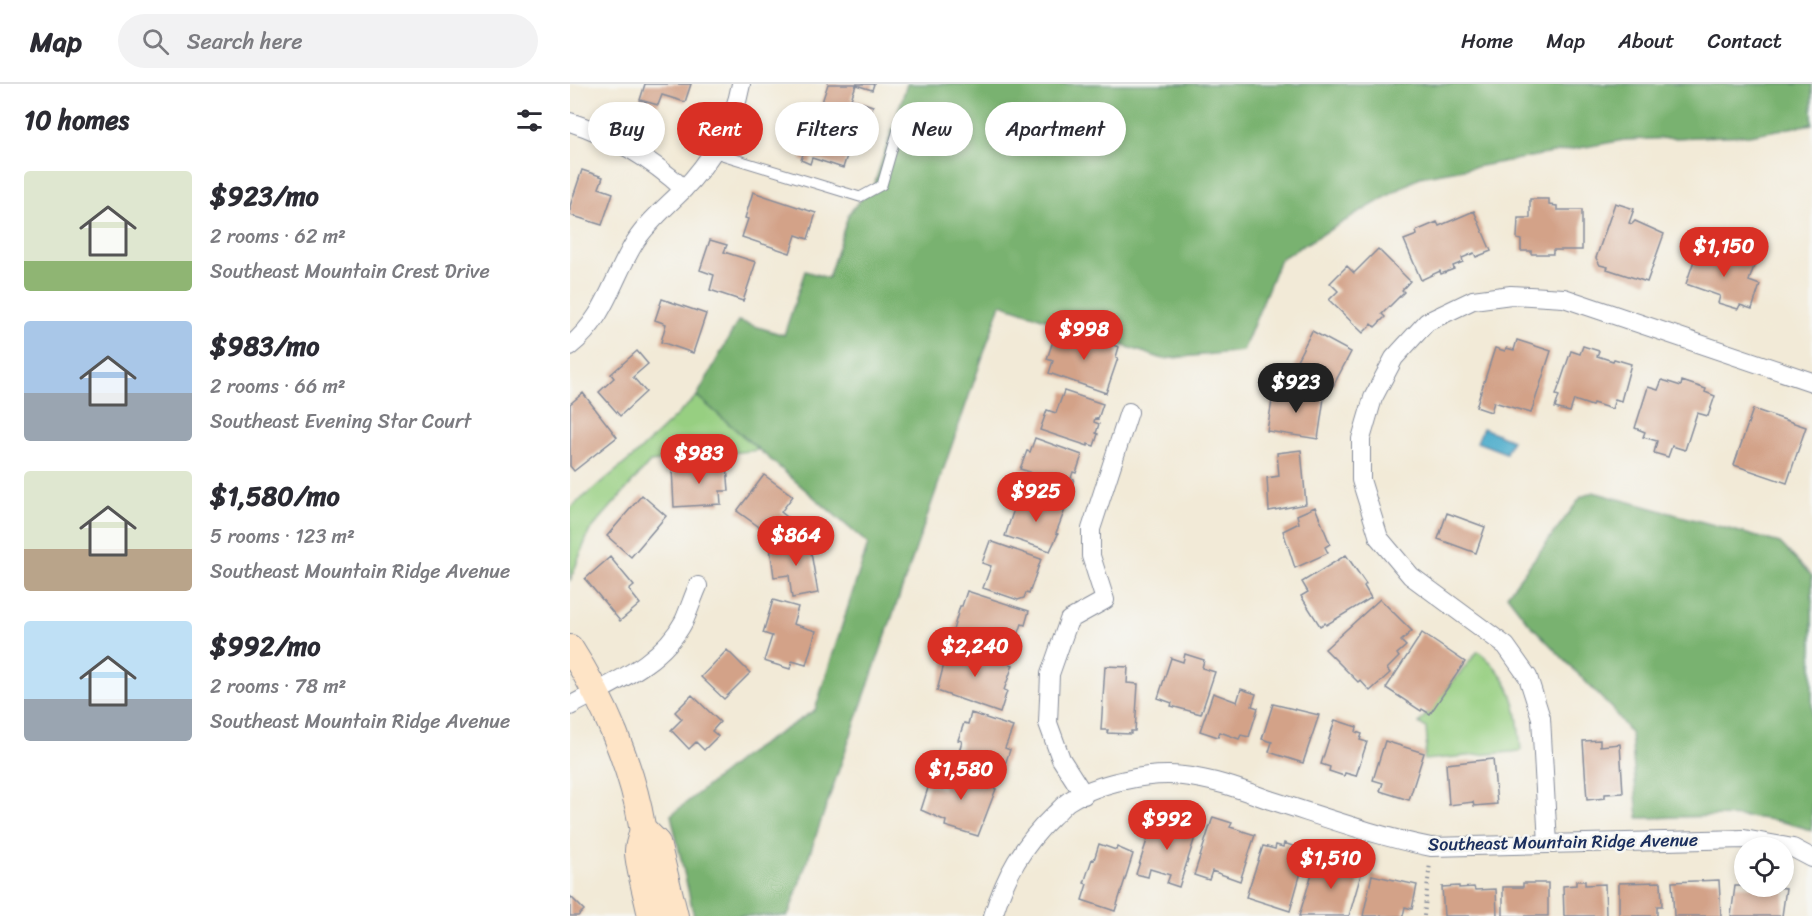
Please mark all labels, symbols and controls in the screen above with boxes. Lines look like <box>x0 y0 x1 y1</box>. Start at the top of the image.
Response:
search box <box>118 14 538 68</box>
text: Map <box>30 17 82 66</box>
text: Search here <box>187 22 303 61</box>
text: Home <box>1461 22 1513 60</box>
text: Map <box>1546 22 1585 60</box>
text: About <box>1618 22 1675 60</box>
text: Contact <box>1708 22 1782 60</box>
icon: search <box>139 25 172 58</box>
text: 10 homes <box>24 97 129 143</box>
chip: Buy <box>588 102 665 156</box>
chip: Rent <box>677 102 763 156</box>
chip: Filters <box>775 102 879 156</box>
chip: New <box>891 102 973 156</box>
chip: Apartment <box>985 102 1126 156</box>
icon: filters <box>513 104 546 137</box>
text: $923/mo <box>210 173 319 219</box>
icon: home <box>72 195 144 267</box>
text: 2 rooms · 62 m² <box>210 219 346 254</box>
pin: $1,150 <box>1675 227 1773 278</box>
text: $1,150 <box>1694 229 1754 264</box>
text: Southeast Mountain Crest Drive <box>210 254 490 289</box>
pin: $998 <box>1048 310 1120 361</box>
text: $998 <box>1059 312 1109 347</box>
text: $983/mo <box>210 323 320 369</box>
icon: home <box>72 345 144 417</box>
pin: $923 <box>1260 363 1332 414</box>
text: $923 <box>1272 365 1320 400</box>
text: 2 rooms · 66 m² <box>210 369 346 404</box>
text: Southeast Evening Star Court <box>210 404 471 439</box>
pin: $983 <box>663 434 735 485</box>
text: $983 <box>675 436 723 471</box>
pin: $925 <box>1000 472 1072 523</box>
text: $1,580/mo <box>210 473 340 519</box>
text: $925 <box>1011 474 1061 509</box>
icon: home <box>72 495 144 567</box>
pin: $864 <box>760 516 832 567</box>
text: $864 <box>771 518 821 553</box>
text: 5 rooms · 123 m² <box>210 519 355 554</box>
text: Southeast Mountain Ridge Avenue <box>210 554 510 589</box>
text: $992/mo <box>210 623 321 669</box>
pin: $2,240 <box>926 627 1024 678</box>
text: $2,240 <box>941 629 1009 664</box>
icon: home <box>72 645 144 717</box>
text: 2 rooms · 78 m² <box>210 669 346 704</box>
text: Southeast Mountain Ridge Avenue <box>210 704 510 739</box>
pin: $1,580 <box>912 750 1010 801</box>
text: $1,580 <box>929 752 993 787</box>
pin: $992 <box>1131 800 1203 851</box>
text: $992 <box>1142 802 1192 837</box>
street label: Southeast Mountain Ridge Avenue <box>1428 824 1698 860</box>
map controls <box>1734 837 1794 897</box>
button: locate <box>1734 837 1794 897</box>
pin: $1,510 <box>1282 839 1380 890</box>
text: $1,510 <box>1301 841 1361 876</box>

